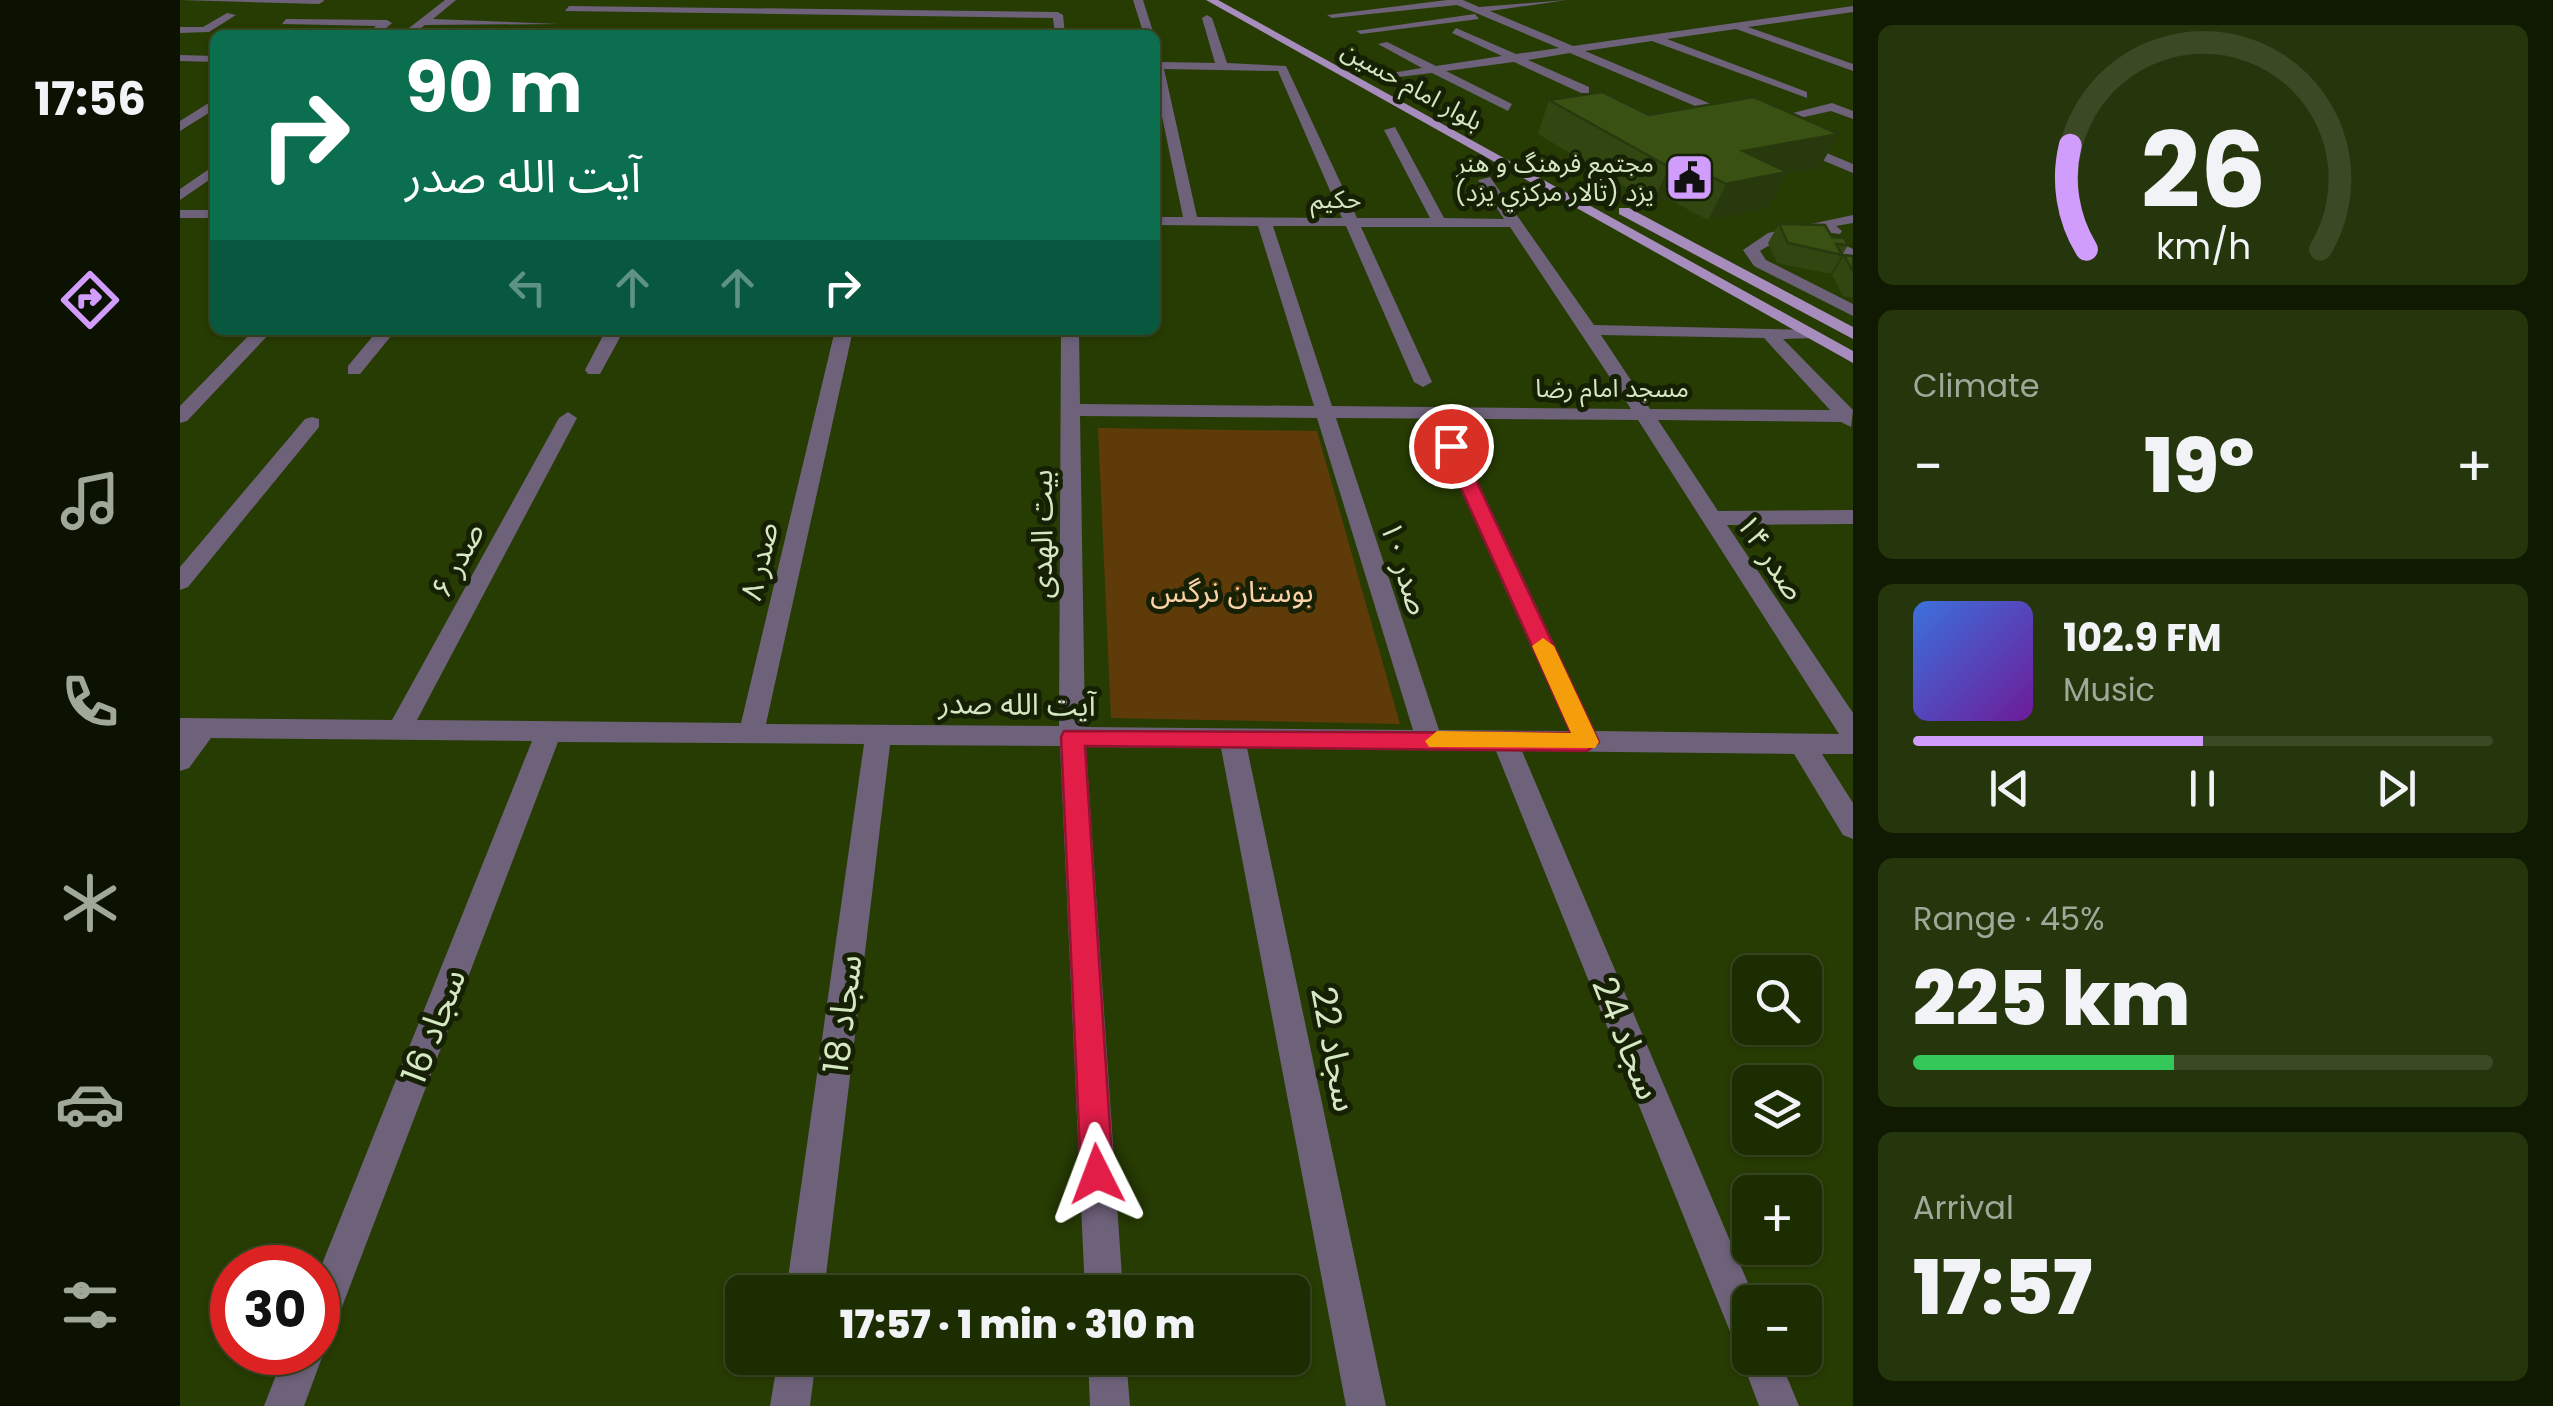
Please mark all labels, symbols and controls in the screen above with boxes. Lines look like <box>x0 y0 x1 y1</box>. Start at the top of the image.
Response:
street label: بلوار امام حسین <box>1334 33 1489 141</box>
text: 90 m <box>405 38 583 137</box>
text: 17:56 <box>34 68 146 131</box>
icon: right <box>240 70 370 200</box>
text: 26 <box>2140 98 2266 243</box>
text: آیت الله صدر <box>405 145 641 208</box>
place label: مجتمع فرهنگ و هنر یزد (تالار مركزي یزد) <box>1454 146 1654 211</box>
public building icon: مجتمع فرهنگ و هنر یزد (تالار مركزي یزد) <box>1663 151 1715 203</box>
street label: حکیم <box>1311 182 1361 219</box>
text: km/h <box>2155 221 2251 272</box>
icon: left <box>500 260 555 315</box>
icon: ahead <box>605 260 660 315</box>
icon: ahead <box>710 260 765 315</box>
icon: right <box>815 260 870 315</box>
icon: directions <box>55 265 125 335</box>
text: Climate <box>1913 363 2040 408</box>
street label: مسجد امام رضا <box>1535 371 1689 408</box>
pin <box>1409 404 1494 489</box>
text: 19° <box>2144 413 2255 518</box>
icon: arrive <box>1424 419 1479 474</box>
text: − <box>1913 428 1943 505</box>
text: + <box>2455 428 2493 505</box>
icon: music <box>55 466 125 536</box>
street label: بیت الهدی <box>1020 470 1063 598</box>
street label: صدر ۱۴ <box>1726 505 1816 609</box>
street label: صدر ۶ <box>419 515 495 605</box>
street label: صدر ۱۰ <box>1370 516 1440 620</box>
street label: صدر ۸ <box>729 518 789 604</box>
park label: بوستان نرگس <box>1150 570 1314 613</box>
text: 102.9 FM <box>2063 611 2222 664</box>
icon: phone <box>55 667 125 737</box>
text: Music <box>2063 667 2155 712</box>
street label: آیت الله صدر <box>937 681 1097 727</box>
icon: previous <box>1982 761 2037 816</box>
icon: pause <box>2175 761 2230 816</box>
icon: next <box>2369 761 2424 816</box>
icon: climate <box>55 868 125 938</box>
text: Range · 45% <box>1913 896 2104 941</box>
text: 225 km <box>1913 946 2190 1051</box>
street label: سجاد 18 <box>810 952 874 1076</box>
map controls <box>1732 955 1822 1375</box>
button: search <box>1732 955 1822 1045</box>
street label: سجاد 16 <box>389 961 477 1091</box>
street label: سجاد 24 <box>1580 969 1674 1107</box>
street label: سجاد 22 <box>1299 982 1371 1116</box>
button: layers <box>1732 1065 1822 1155</box>
icon: car <box>55 1069 125 1139</box>
position arrow <box>1045 1122 1149 1226</box>
button: + <box>1732 1175 1822 1265</box>
text: Arrival <box>1913 1185 2014 1230</box>
text: 17:57 <box>1913 1235 2092 1340</box>
speed limit sign: 30 <box>210 1245 340 1375</box>
icon: filters <box>55 1270 125 1340</box>
button: − <box>1732 1285 1822 1375</box>
text: 17:57 · 1 min · 310 m <box>840 1298 1195 1351</box>

